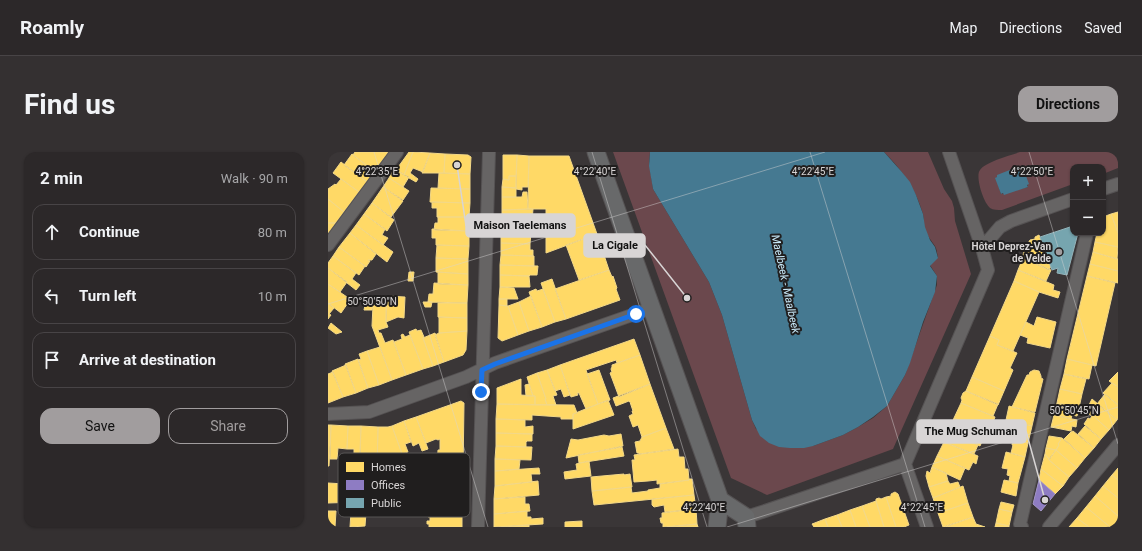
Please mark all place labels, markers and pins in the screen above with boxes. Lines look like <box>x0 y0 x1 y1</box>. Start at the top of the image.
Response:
callout: Maison Taelemans <box>466 214 575 237</box>
callout: La Cigale <box>584 234 645 257</box>
place label: Hôtel Deprez-Van de Velde <box>972 241 1052 264</box>
marker: Hôtel Deprez-Van de Velde <box>1054 247 1064 257</box>
callout: The Mug Schuman <box>917 420 1026 443</box>

